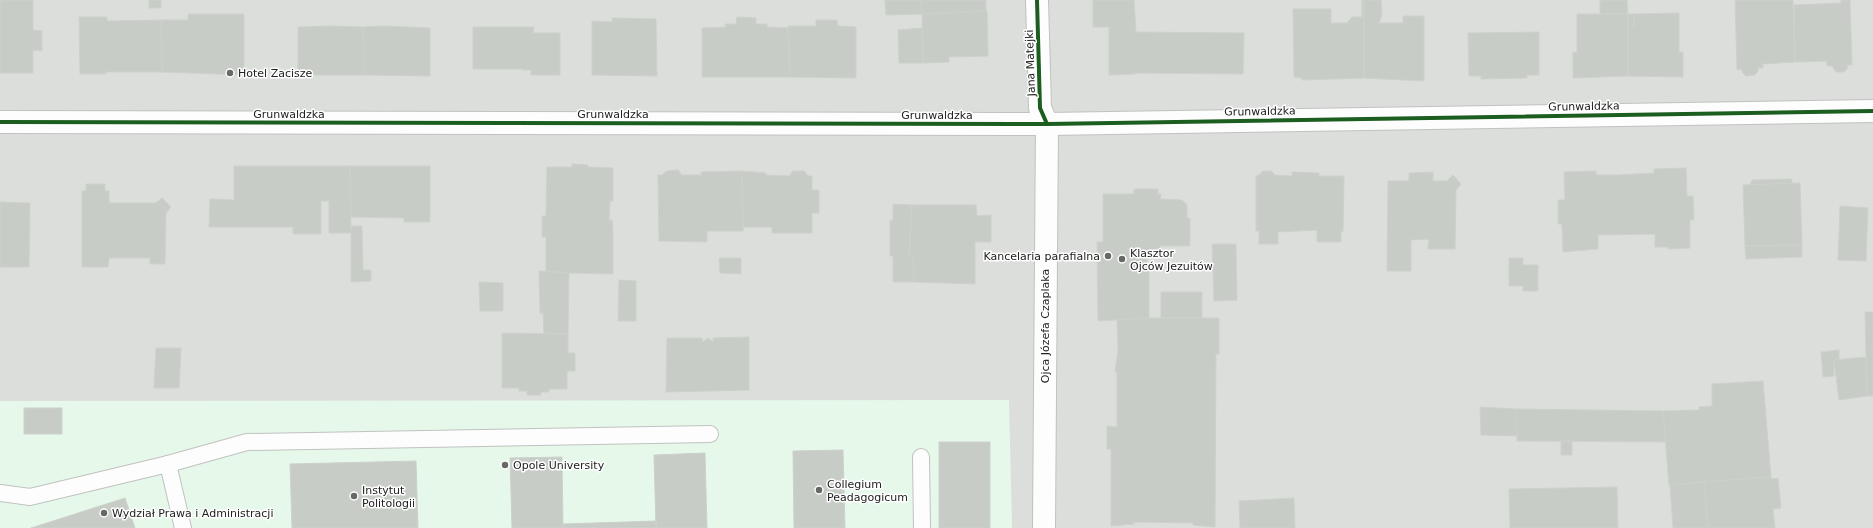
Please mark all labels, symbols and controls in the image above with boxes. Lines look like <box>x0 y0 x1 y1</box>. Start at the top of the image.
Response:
street label: Jana Matejki <box>1023 29 1038 98</box>
place label: Hotel Zacisze <box>238 67 313 80</box>
marker: Hotel Zacisze <box>225 68 235 78</box>
street label: Grunwaldzka <box>1548 99 1620 114</box>
street label: Grunwaldzka <box>1224 104 1296 119</box>
street label: Grunwaldzka <box>253 108 325 121</box>
street label: Grunwaldzka <box>577 108 649 121</box>
street label: Grunwaldzka <box>901 109 973 122</box>
place label: Klasztor Ojców Jezuitów <box>1130 247 1213 273</box>
place label: Kancelaria parafialna <box>983 250 1100 263</box>
marker: Kancelaria parafialna <box>1103 251 1113 261</box>
marker: Klasztor Ojców Jezuitów <box>1117 254 1127 264</box>
street label: Ojca Józefa Czaplaka <box>1039 269 1052 383</box>
place label: Opole University <box>513 459 605 472</box>
marker: Opole University <box>500 460 510 470</box>
place label: Collegium Peadagogicum <box>827 478 908 504</box>
place label: Instytut Politologii <box>362 484 415 510</box>
marker: Collegium Peadagogicum <box>814 485 824 495</box>
marker: Instytut Politologii <box>349 491 359 501</box>
place label: Wydział Prawa i Administracji <box>112 507 273 520</box>
marker: Wydział Prawa i Administracji <box>99 508 109 518</box>

